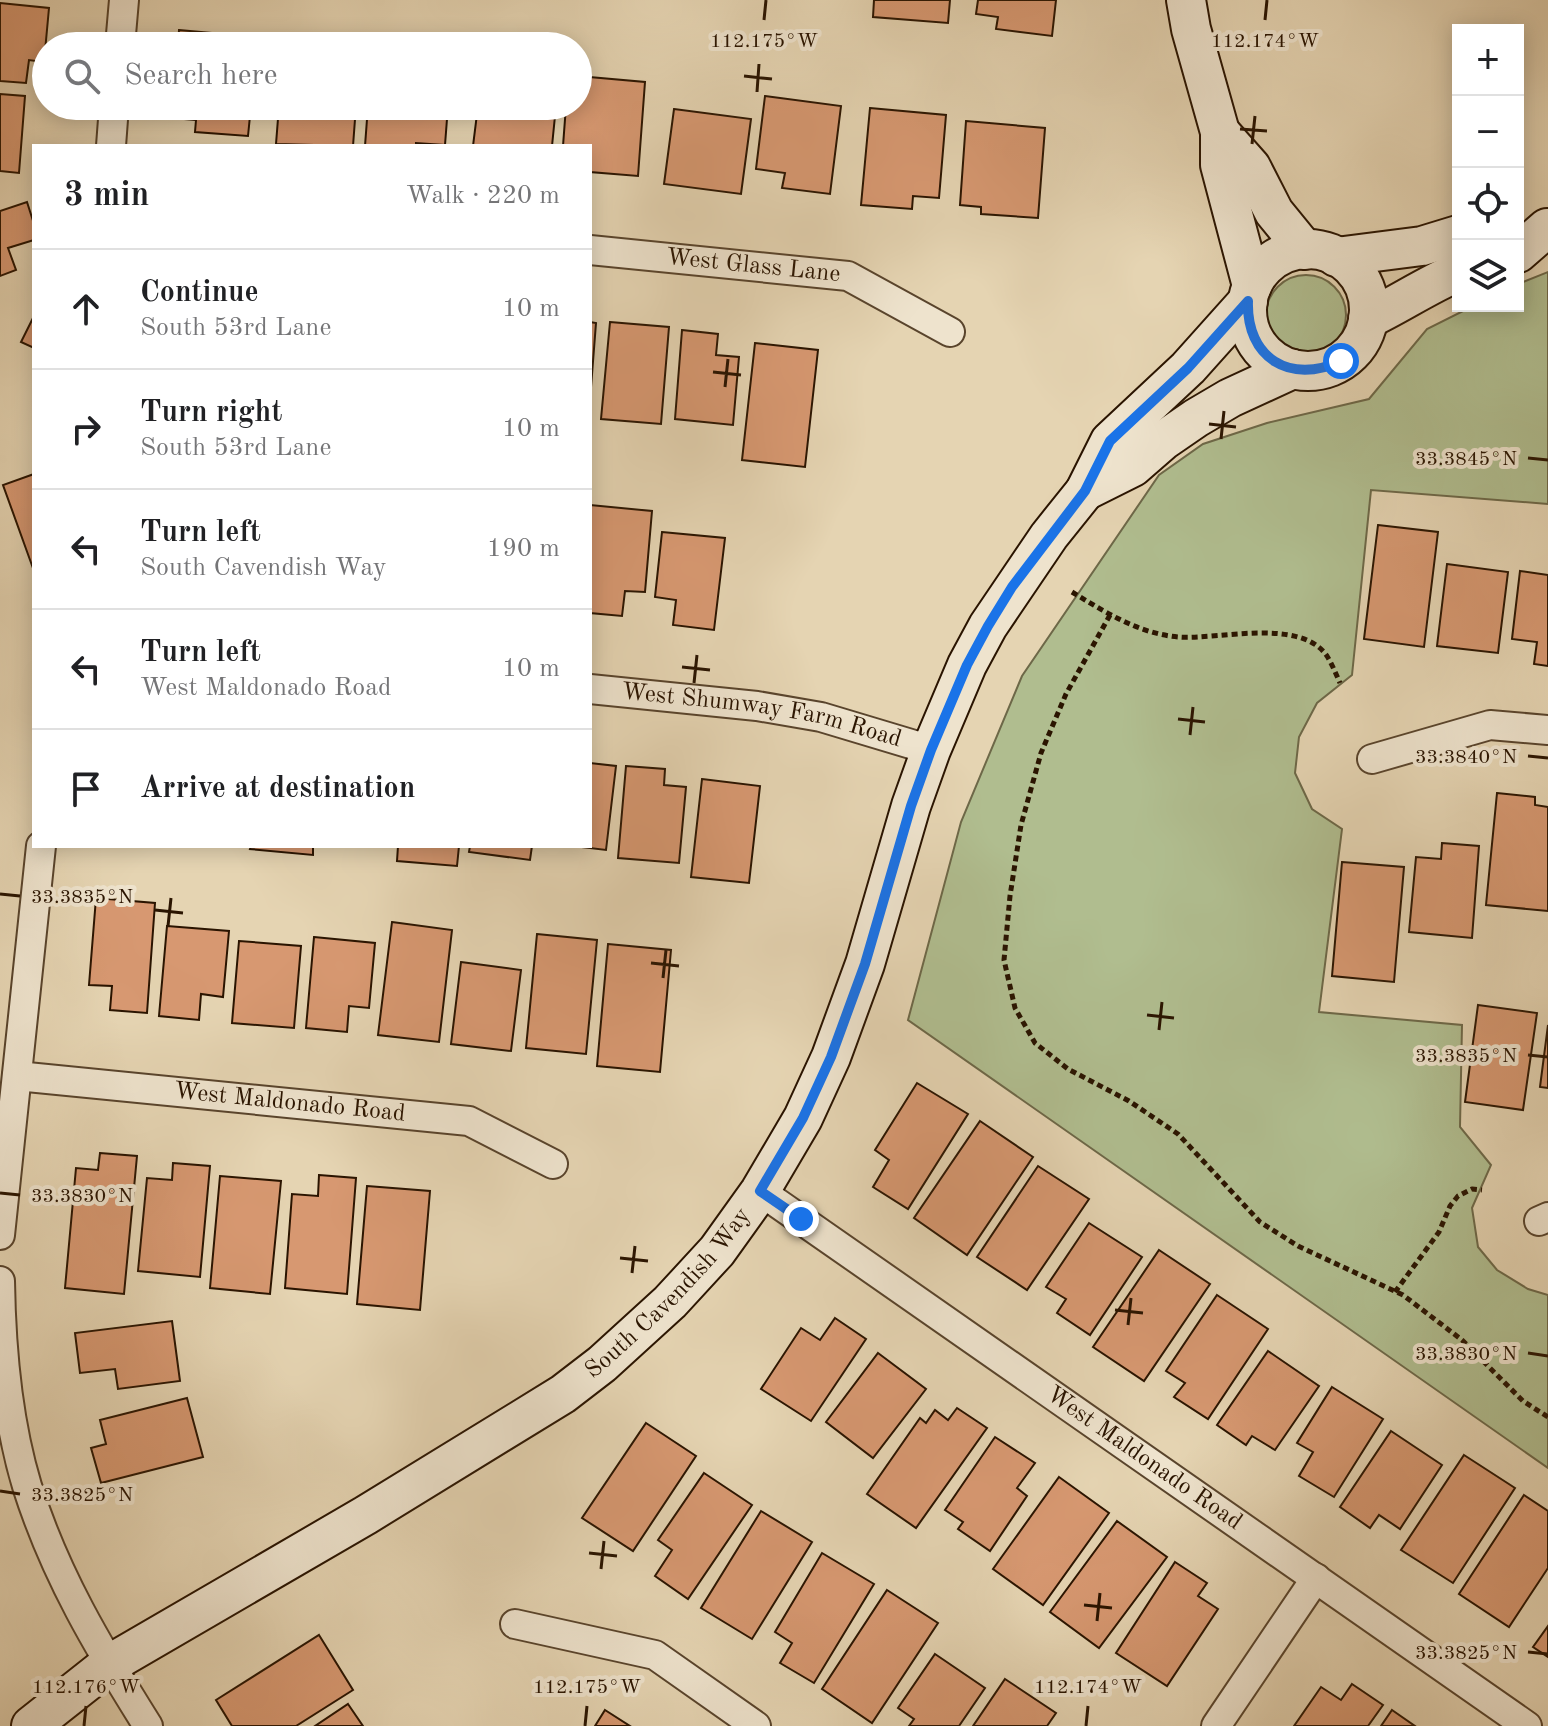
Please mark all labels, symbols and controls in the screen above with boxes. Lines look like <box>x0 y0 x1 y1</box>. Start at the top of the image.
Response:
map controls <box>1452 24 1524 312</box>
button: + <box>1452 24 1524 96</box>
search box <box>32 32 592 120</box>
text: 112.175°W <box>710 32 818 52</box>
text: 112.174°W <box>1211 32 1319 52</box>
icon: search <box>60 54 104 98</box>
text: Search here <box>124 61 278 91</box>
button: − <box>1452 96 1524 168</box>
button: locate <box>1452 168 1524 240</box>
text: 3 min <box>64 179 149 213</box>
text: Walk · 220 m <box>406 183 560 209</box>
button: layers <box>1452 240 1524 312</box>
street label: West Glass Lane <box>665 246 841 287</box>
text: Continue <box>140 278 259 308</box>
icon: ahead <box>64 287 108 331</box>
text: 10 m <box>502 296 560 322</box>
text: South 53rd Lane <box>140 315 331 341</box>
route start <box>1323 343 1359 379</box>
text: Turn right <box>140 398 282 428</box>
icon: right <box>64 407 108 451</box>
text: 10 m <box>502 416 560 442</box>
text: South 53rd Lane <box>140 435 331 461</box>
text: 33.3845°N <box>1415 450 1517 470</box>
text: Turn left <box>140 518 261 548</box>
icon: left <box>64 527 108 571</box>
text: 190 m <box>487 536 560 562</box>
text: South Cavendish Way <box>140 555 387 581</box>
text: Turn left <box>140 638 261 668</box>
icon: left <box>64 647 108 691</box>
text: 10 m <box>502 656 560 682</box>
text: West Maldonado Road <box>140 675 392 701</box>
street label: West Shumway Farm Road <box>620 680 904 752</box>
text: 33.3840°N <box>1415 748 1517 768</box>
icon: arrive <box>64 767 108 811</box>
text: Arrive at destination <box>140 774 415 804</box>
text: 33.3835°N <box>31 888 133 908</box>
text: 33.3835°N <box>1415 1047 1517 1067</box>
street label: West Maldonado Road <box>173 1080 406 1127</box>
text: 33.3830°N <box>31 1187 133 1207</box>
route end <box>783 1201 819 1237</box>
street label: South Cavendish Way <box>581 1204 756 1384</box>
text: 33.3830°N <box>1415 1345 1517 1365</box>
street label: West Maldonado Road <box>1042 1382 1246 1535</box>
text: 33.3825°N <box>31 1486 133 1506</box>
text: 33.3825°N <box>1415 1644 1517 1664</box>
text: 112.176°W <box>32 1678 140 1698</box>
text: 112.175°W <box>533 1678 641 1698</box>
text: 112.174°W <box>1034 1678 1142 1698</box>

